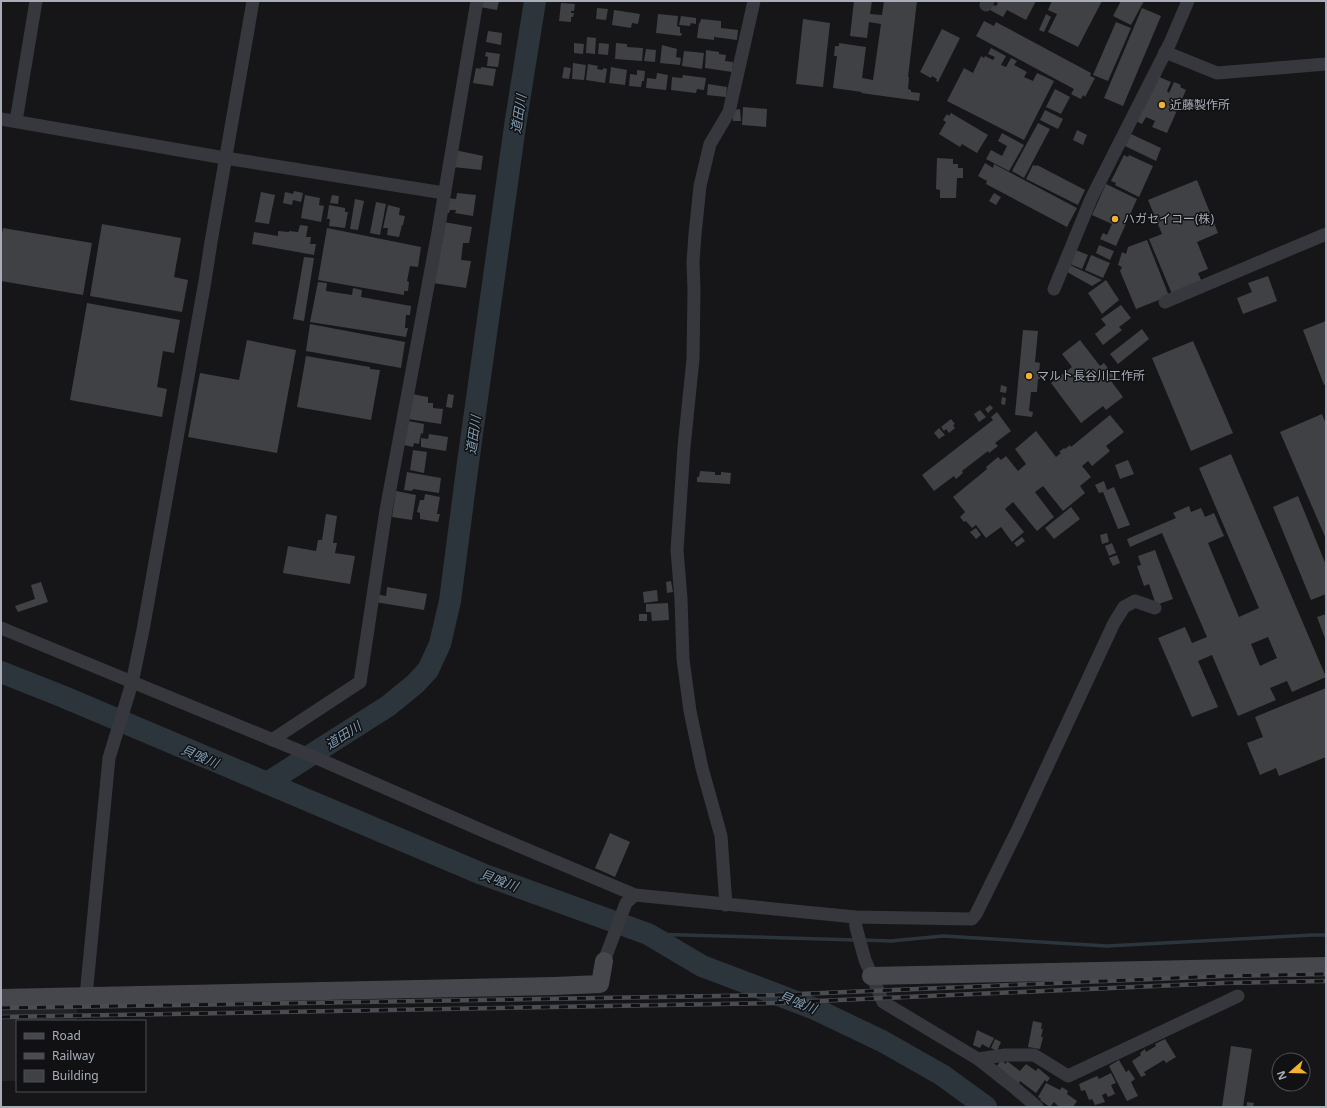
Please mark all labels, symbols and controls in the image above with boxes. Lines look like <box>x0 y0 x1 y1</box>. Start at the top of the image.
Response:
water label: 道田川 <box>506 91 530 135</box>
place label: 近藤製作所 <box>1170 96 1230 113</box>
marker: 近藤製作所 <box>1157 100 1167 110</box>
place label: ハガセイコー(株) <box>1123 210 1215 227</box>
marker: ハガセイコー(株) <box>1110 214 1120 224</box>
place label: マルト長谷川工作所 <box>1037 367 1145 384</box>
marker: マルト長谷川工作所 <box>1024 371 1034 381</box>
water label: 道田川 <box>461 412 485 456</box>
water label: 道田川 <box>322 716 366 753</box>
water label: 貝喰川 <box>179 740 223 773</box>
water label: 貝喰川 <box>478 865 522 896</box>
water label: 貝喰川 <box>777 986 821 1018</box>
legend <box>16 1020 146 1092</box>
text: Road <box>52 1027 81 1044</box>
text: Railway <box>52 1047 96 1064</box>
north arrow <box>1271 1052 1311 1092</box>
text: Building <box>52 1067 99 1084</box>
text: N <box>1273 1069 1290 1082</box>

